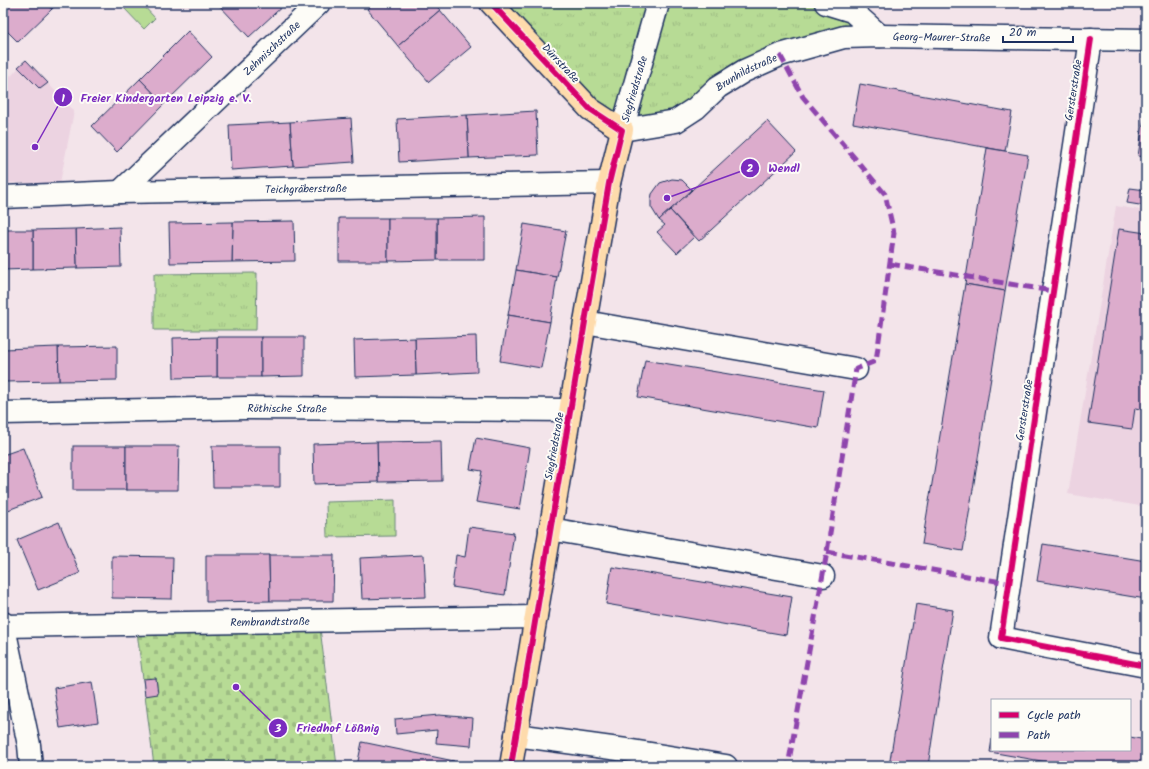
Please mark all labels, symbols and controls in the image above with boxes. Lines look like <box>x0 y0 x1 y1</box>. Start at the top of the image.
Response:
street label: Zehmischstraße <box>239 17 305 81</box>
scale bar <box>1003 18 1073 44</box>
text: 20 m <box>1009 23 1037 42</box>
street label: Georg-Maurer-Straße <box>893 28 990 48</box>
street label: Dürrstraße <box>537 40 584 88</box>
street label: Brunhildstraße <box>712 49 780 97</box>
street label: Siegfriedstraße <box>617 54 653 125</box>
street label: Gersterstraße <box>1060 58 1088 122</box>
callout: Freier Kindergarten Leipzig e. V. <box>53 85 260 109</box>
text: 1 <box>61 89 65 108</box>
text: Freier Kindergarten Leipzig e. V. <box>81 89 252 108</box>
callout: Wendl <box>740 156 808 180</box>
text: 2 <box>747 159 754 178</box>
text: Wendl <box>768 159 801 178</box>
street label: Teichgräberstraße <box>265 180 347 199</box>
street label: Gersterstraße <box>1011 378 1039 442</box>
street label: Röthische Straße <box>247 400 327 419</box>
street label: Siegfriedstraße <box>540 411 570 482</box>
street label: Rembrandtstraße <box>230 613 310 632</box>
legend <box>991 699 1131 751</box>
text: Cycle path <box>1027 706 1081 725</box>
callout: Friedhof Lößnig <box>268 716 387 740</box>
text: 3 <box>274 719 282 738</box>
text: Friedhof Lößnig <box>296 719 380 738</box>
text: Path <box>1027 726 1050 745</box>

